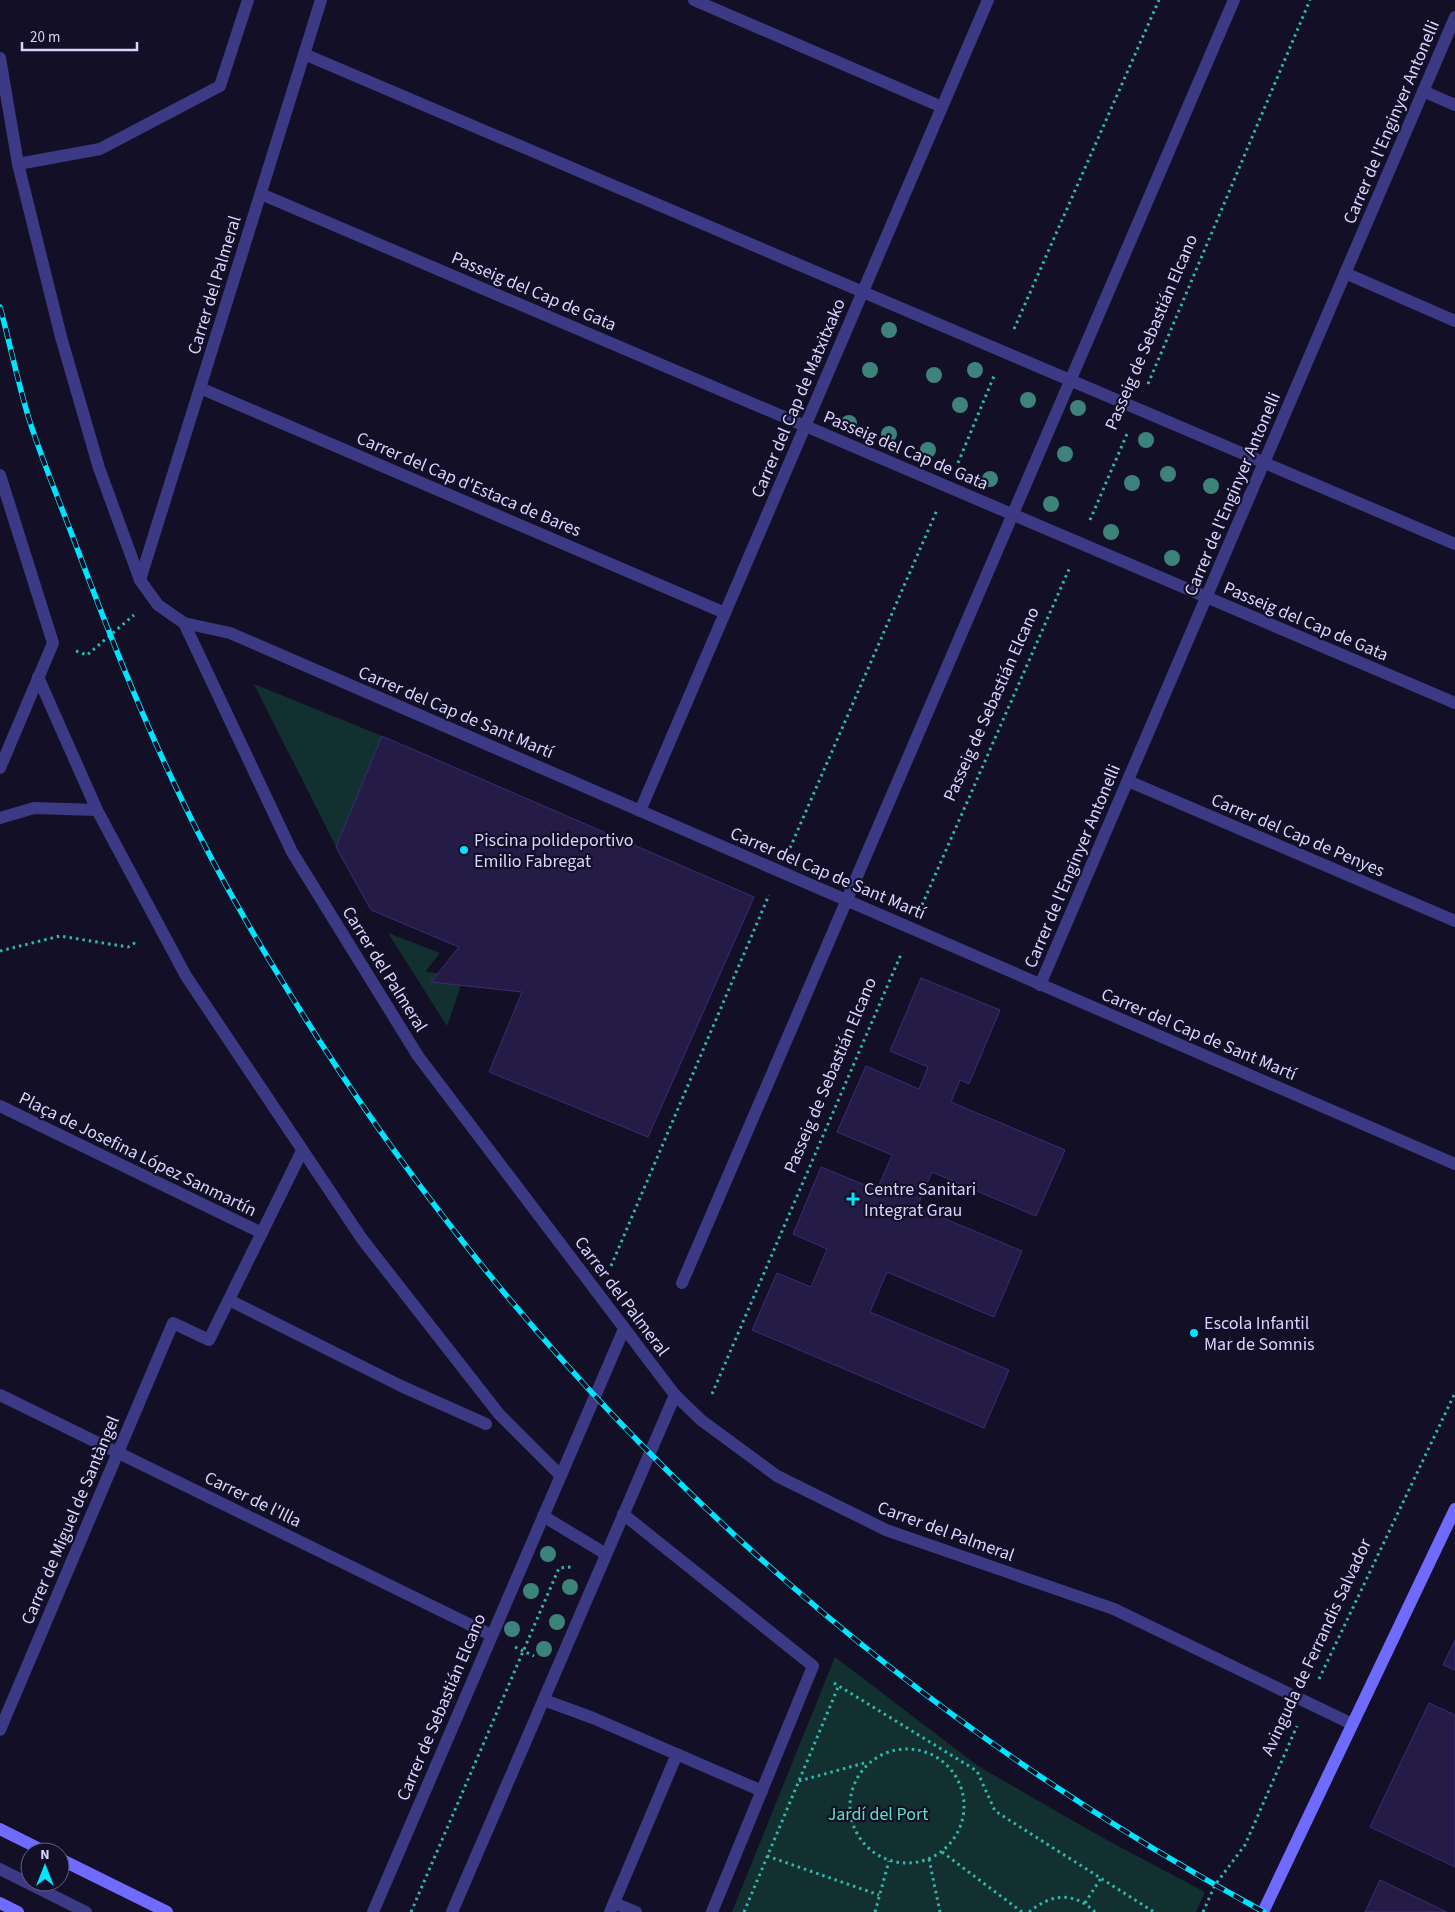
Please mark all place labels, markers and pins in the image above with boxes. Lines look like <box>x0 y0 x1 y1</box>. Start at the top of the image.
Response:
place label: Piscina polideportivo Emilio Fabregat <box>474 828 634 874</box>
marker: Piscina polideportivo Emilio Fabregat <box>458 844 470 856</box>
place label: Centre Sanitari Integrat Grau <box>864 1177 976 1223</box>
marker: Centre Sanitari Integrat Grau <box>846 1192 860 1206</box>
place label: Escola Infantil Mar de Somnis <box>1204 1311 1315 1357</box>
marker: Escola Infantil Mar de Somnis <box>1188 1327 1200 1339</box>

